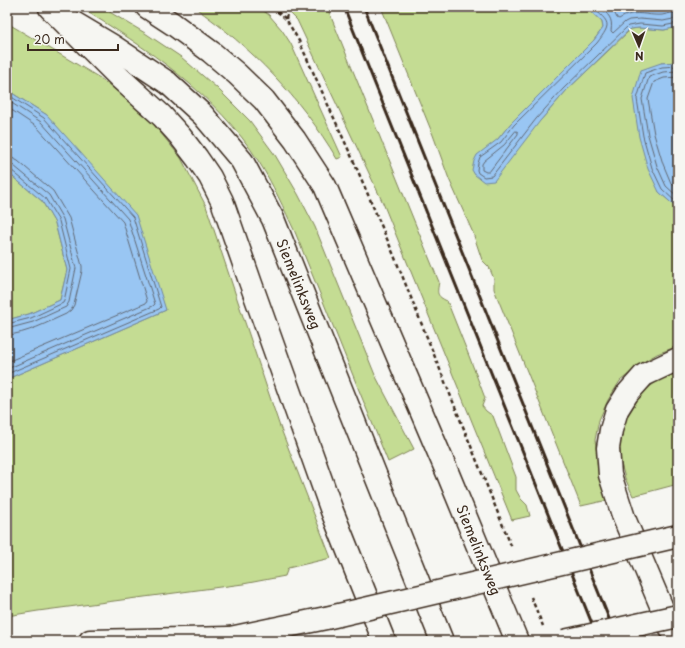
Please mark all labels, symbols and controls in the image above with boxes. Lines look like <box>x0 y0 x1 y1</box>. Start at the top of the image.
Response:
scale bar <box>28 26 118 52</box>
north arrow <box>619 26 659 66</box>
text: 20 m <box>34 30 65 48</box>
text: N <box>634 48 644 65</box>
street label: Siemelinksweg <box>271 236 327 332</box>
street label: Siemelinksweg <box>451 502 507 598</box>

